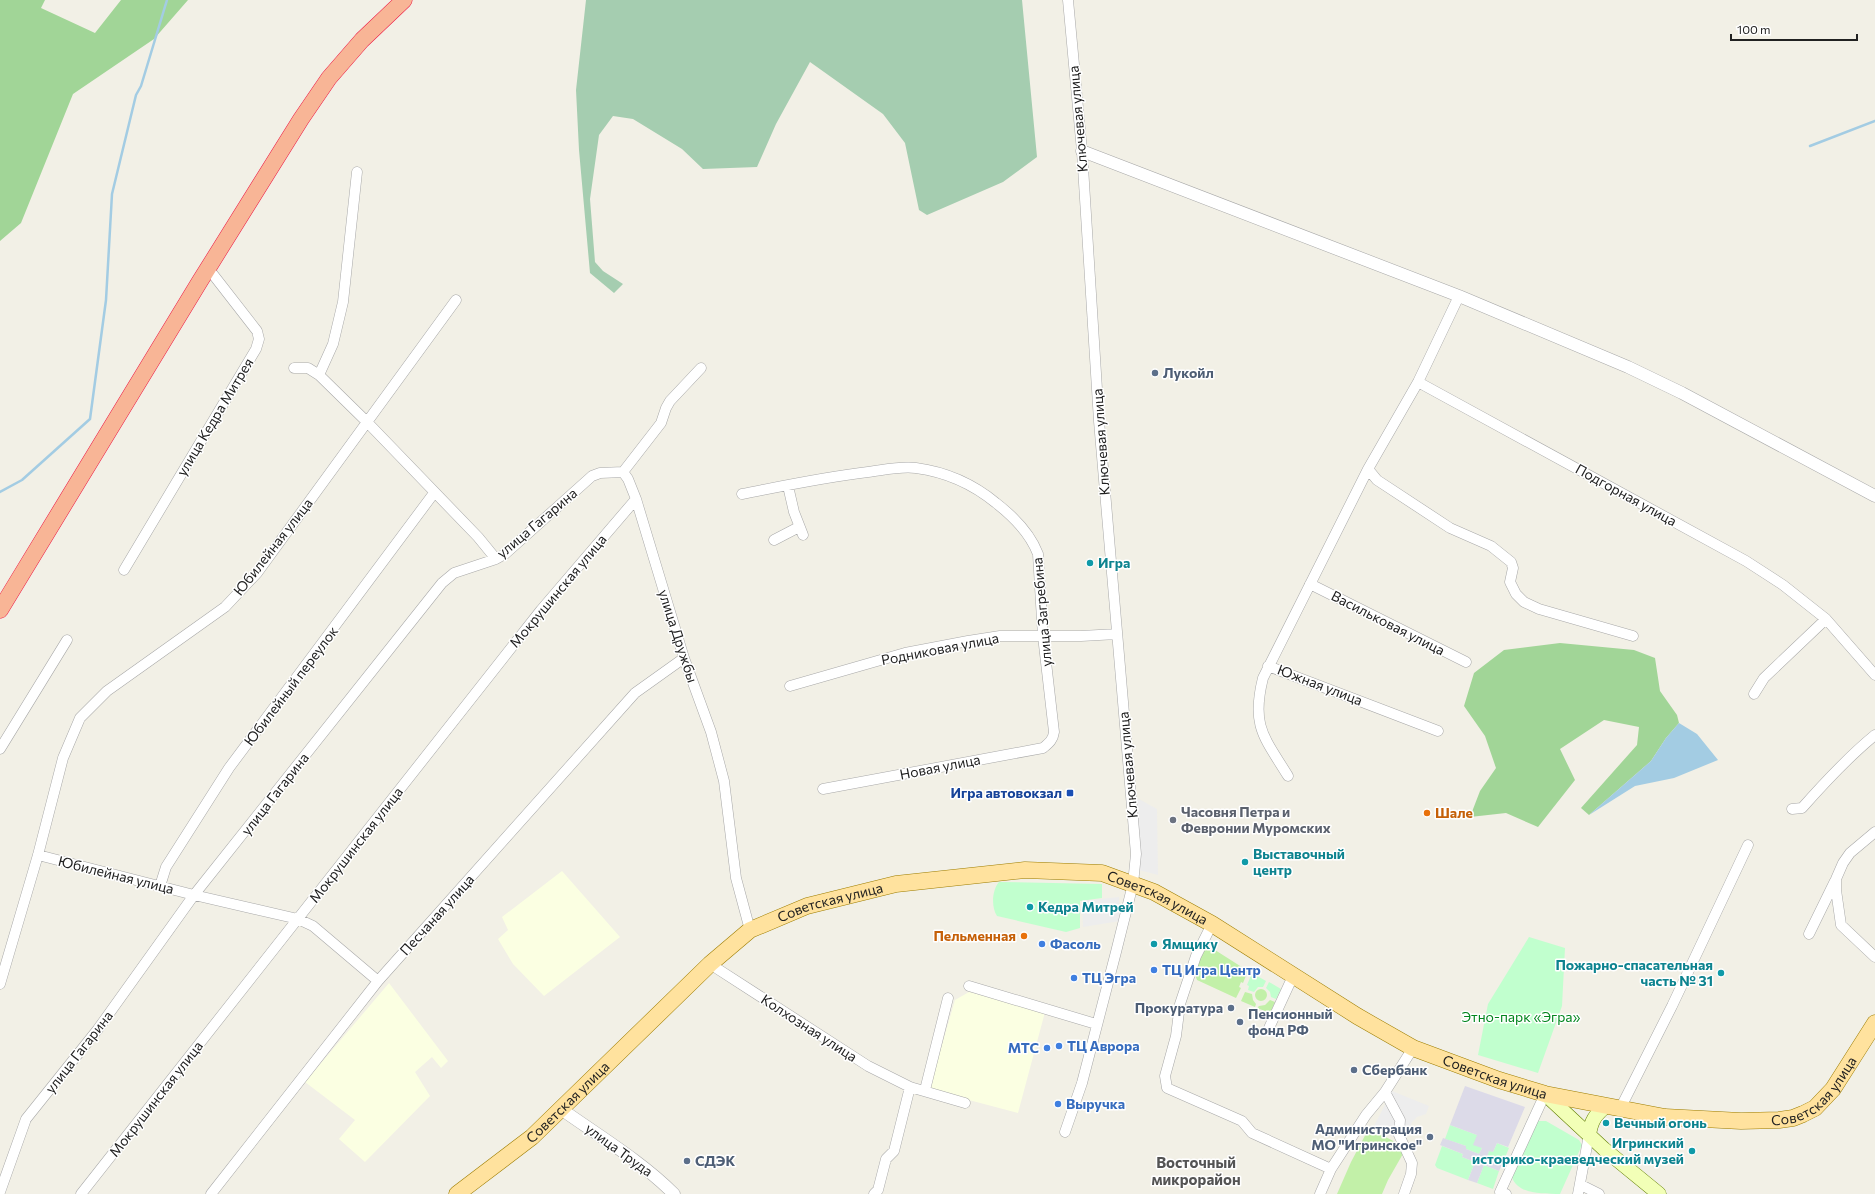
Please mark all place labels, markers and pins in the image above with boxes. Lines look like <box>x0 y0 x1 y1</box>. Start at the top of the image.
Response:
place label: Лукойл <box>1163 364 1214 381</box>
marker: Лукойл <box>1150 368 1160 378</box>
place label: Игра <box>1098 554 1130 571</box>
marker: Игра <box>1085 558 1095 568</box>
place label: Игра автовокзал <box>951 784 1062 801</box>
marker: Игра автовокзал <box>1065 788 1075 798</box>
place label: Часовня Петра и Февронии Муромских <box>1181 803 1331 836</box>
place label: Шале <box>1435 804 1473 821</box>
marker: Шале <box>1422 808 1432 818</box>
marker: Часовня Петра и Февронии Муромских <box>1168 815 1178 825</box>
place label: Выставочный центр <box>1253 845 1345 878</box>
marker: Выставочный центр <box>1240 857 1250 867</box>
place label: Кедра Митрей <box>1038 898 1134 915</box>
marker: Кедра Митрей <box>1025 902 1035 912</box>
place label: Пельменная <box>933 927 1016 944</box>
marker: Пельменная <box>1019 931 1029 941</box>
place label: Фасоль <box>1050 935 1101 952</box>
place label: Ямщику <box>1162 935 1218 952</box>
marker: Фасоль <box>1037 939 1047 949</box>
marker: Ямщику <box>1149 939 1159 949</box>
place label: Пожарно-спасательная часть № 31 <box>1555 956 1713 989</box>
place label: ТЦ Игра Центр <box>1162 961 1261 978</box>
marker: ТЦ Игра Центр <box>1149 965 1159 975</box>
marker: Пожарно-спасательная часть № 31 <box>1716 968 1726 978</box>
place label: ТЦ Эгра <box>1082 969 1136 986</box>
marker: ТЦ Эгра <box>1069 973 1079 983</box>
place label: Прокуратура <box>1135 999 1223 1016</box>
marker: Прокуратура <box>1226 1003 1236 1013</box>
place label: Пенсионный фонд РФ <box>1248 1005 1333 1038</box>
marker: Пенсионный фонд РФ <box>1235 1017 1245 1027</box>
place label: ТЦ Аврора <box>1067 1037 1139 1054</box>
place label: МТС <box>1008 1039 1039 1056</box>
marker: ТЦ Аврора <box>1054 1041 1064 1051</box>
marker: МТС <box>1042 1043 1052 1053</box>
place label: Сбербанк <box>1362 1061 1427 1078</box>
marker: Сбербанк <box>1349 1065 1359 1075</box>
place label: Выручка <box>1066 1095 1125 1112</box>
marker: Выручка <box>1053 1099 1063 1109</box>
place label: Вечный огонь <box>1614 1114 1707 1131</box>
marker: Вечный огонь <box>1601 1118 1611 1128</box>
place label: Администрация МО "Игринское" <box>1311 1120 1422 1153</box>
marker: Администрация МО "Игринское" <box>1425 1132 1435 1142</box>
place label: Игринский историко-краеведческий музей <box>1472 1134 1684 1167</box>
marker: Игринский историко-краеведческий музей <box>1687 1146 1697 1156</box>
place label: СДЭК <box>695 1152 735 1169</box>
marker: СДЭК <box>682 1156 692 1166</box>

